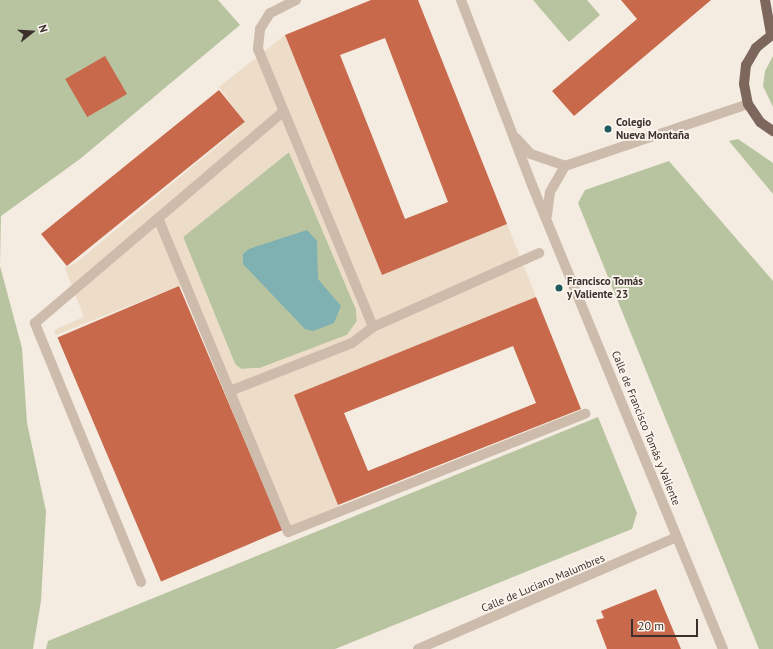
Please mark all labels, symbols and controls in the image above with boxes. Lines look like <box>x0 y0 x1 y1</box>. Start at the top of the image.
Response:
north arrow <box>12 12 52 52</box>
text: N <box>36 23 51 34</box>
place label: Colegio Nueva Montaña <box>616 116 690 142</box>
marker: Colegio Nueva Montaña <box>603 124 613 134</box>
place label: Francisco Tomás y Valiente 23 <box>567 275 643 301</box>
marker: Francisco Tomás y Valiente 23 <box>554 283 564 293</box>
street label: Calle de Francisco Tomás y Valiente <box>609 348 683 508</box>
street label: Calle de Luciano Malumbres <box>479 551 607 615</box>
scale bar <box>633 611 700 637</box>
text: 20 m <box>638 618 664 633</box>

